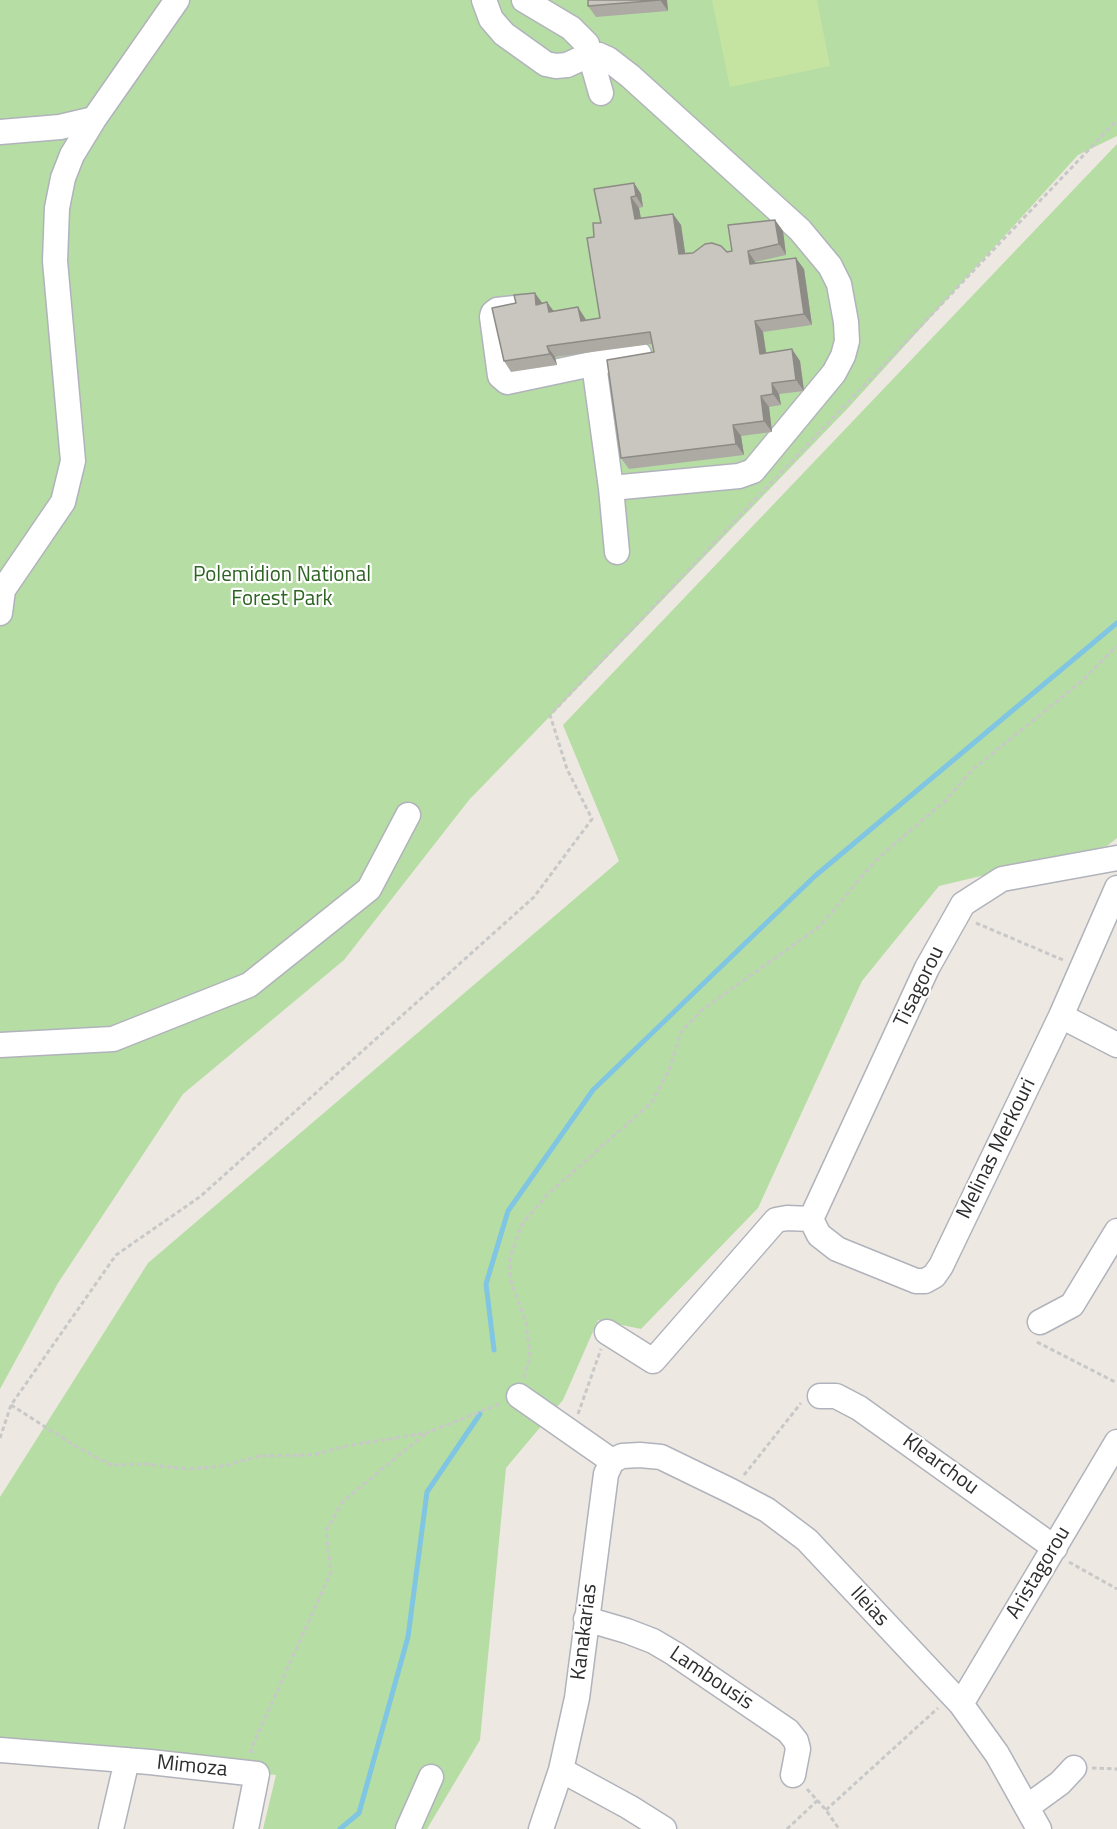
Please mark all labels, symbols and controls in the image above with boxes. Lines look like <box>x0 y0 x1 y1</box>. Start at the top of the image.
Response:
park label: Polemidion National Forest Park <box>193 563 371 613</box>
street label: Tisagorou <box>890 942 950 1032</box>
street label: Melinas Merkouri <box>952 1075 1042 1223</box>
street label: Klearchou <box>897 1429 983 1501</box>
street label: Aristagorou <box>1002 1522 1076 1624</box>
street label: Kanakarias <box>567 1582 603 1682</box>
street label: Ileias <box>844 1582 894 1632</box>
street label: Lambousis <box>664 1642 758 1716</box>
street label: Mimoza <box>155 1751 229 1783</box>

